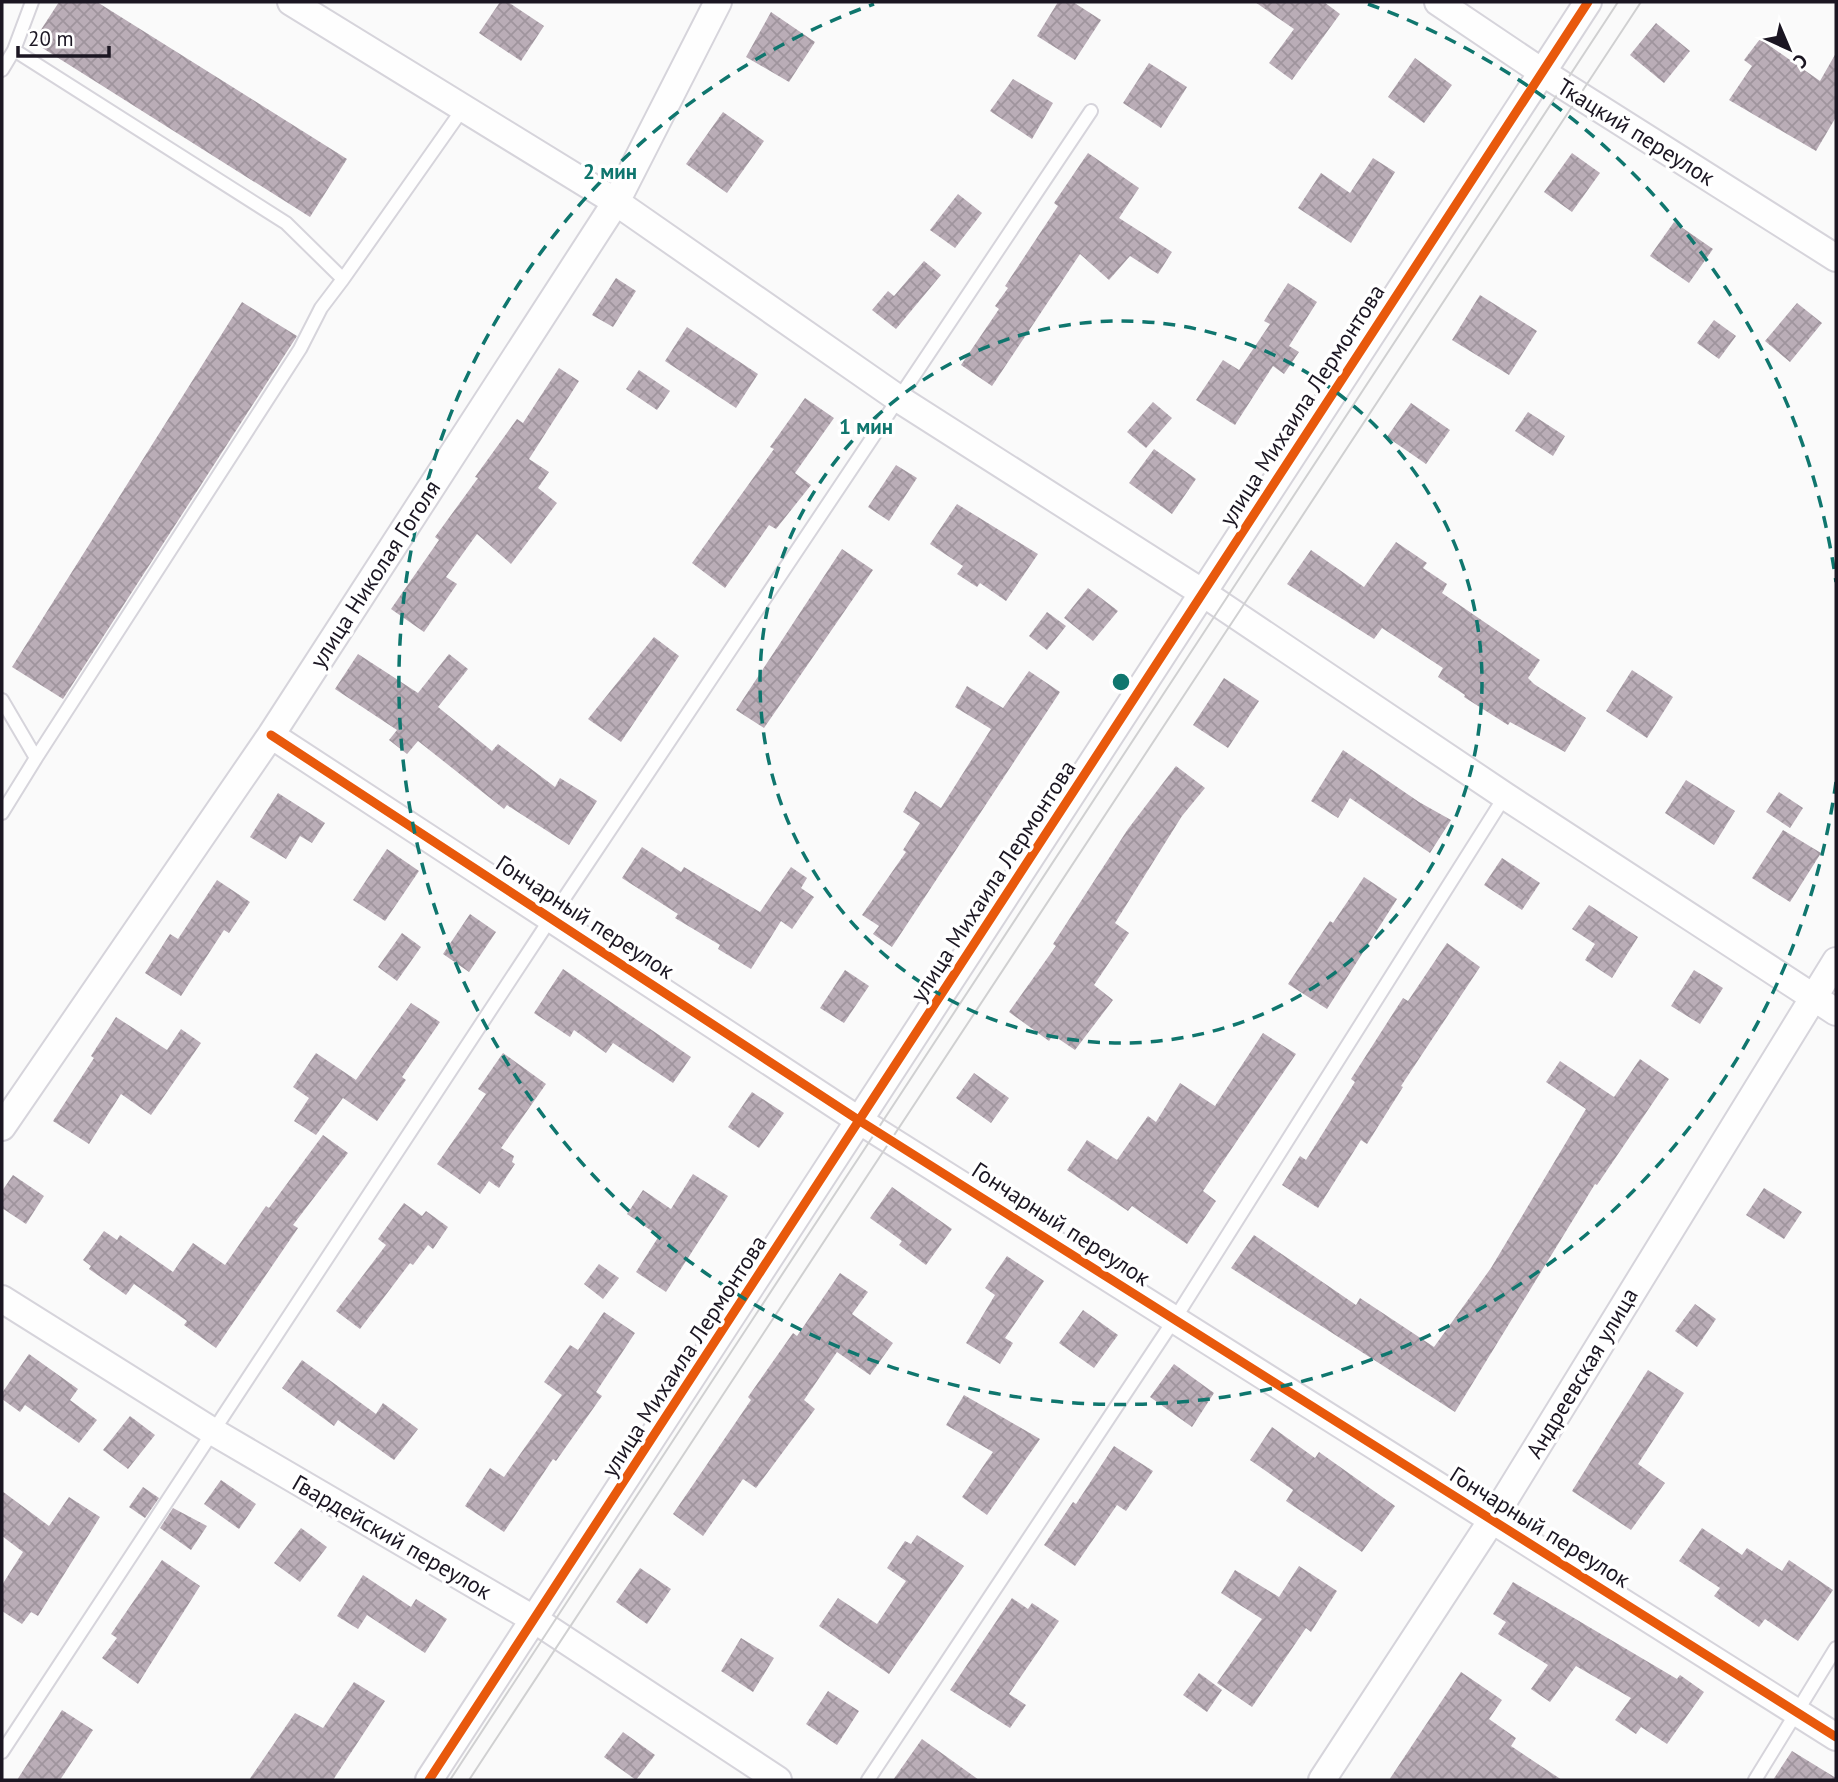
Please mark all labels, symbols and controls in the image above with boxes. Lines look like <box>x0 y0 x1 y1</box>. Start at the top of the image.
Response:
scale bar <box>18 14 108 58</box>
north arrow <box>1754 14 1824 84</box>
text: 20 m <box>28 25 74 52</box>
text: С <box>1788 49 1813 74</box>
street label: Ткацкий переулок <box>1552 71 1720 192</box>
text: 2 мин <box>583 158 637 185</box>
street label: улица Михаила Лермонтова <box>1213 278 1391 531</box>
text: 1 мин <box>839 413 893 440</box>
street label: улица Николая Гоголя <box>303 474 446 673</box>
centre of rings <box>1109 670 1133 694</box>
street label: улица Михаила Лермонтова <box>904 754 1082 1007</box>
street label: Гончарный переулок <box>491 848 680 985</box>
street label: Гончарный переулок <box>967 1155 1156 1292</box>
street label: улица Михаила Лермонтова <box>595 1229 773 1482</box>
street label: Андреевская улица <box>1519 1282 1644 1463</box>
street label: Гончарный переулок <box>1445 1459 1636 1594</box>
street label: Гвардейский переулок <box>288 1468 497 1605</box>

